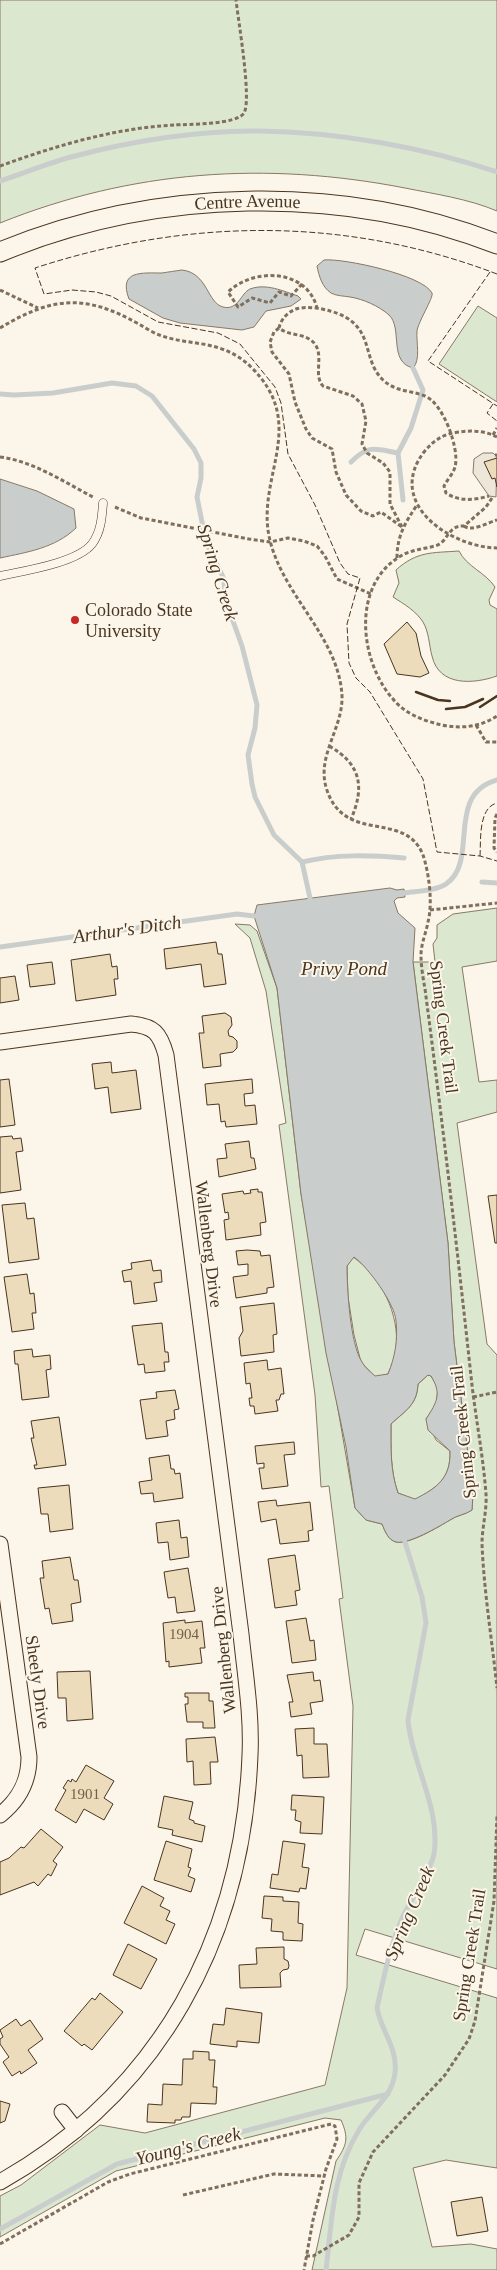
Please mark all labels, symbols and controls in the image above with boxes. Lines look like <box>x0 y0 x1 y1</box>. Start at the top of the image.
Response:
street label: Centre Avenue <box>193 191 301 214</box>
water label: Spring Creek <box>193 521 243 623</box>
place label: Colorado State University <box>85 600 192 641</box>
marker: Colorado State University <box>69 614 81 626</box>
water label: Arthur's Ditch <box>70 911 182 947</box>
water label: Privy Pond <box>300 958 387 979</box>
street label: Spring Creek Trail <box>426 959 462 1095</box>
street label: Wallenberg Drive <box>191 1179 227 1309</box>
street label: Spring Creek Trail <box>446 1364 480 1500</box>
street label: Wallenberg Drive <box>206 1585 240 1715</box>
house number: 1904 <box>169 1626 200 1642</box>
street label: Sheely Drive <box>22 1634 54 1730</box>
house number: 1901 <box>70 1786 100 1802</box>
water label: Spring Creek <box>380 1862 438 1963</box>
street label: Spring Creek Trail <box>449 1887 489 2023</box>
water label: Young's Creek <box>133 2123 243 2169</box>

